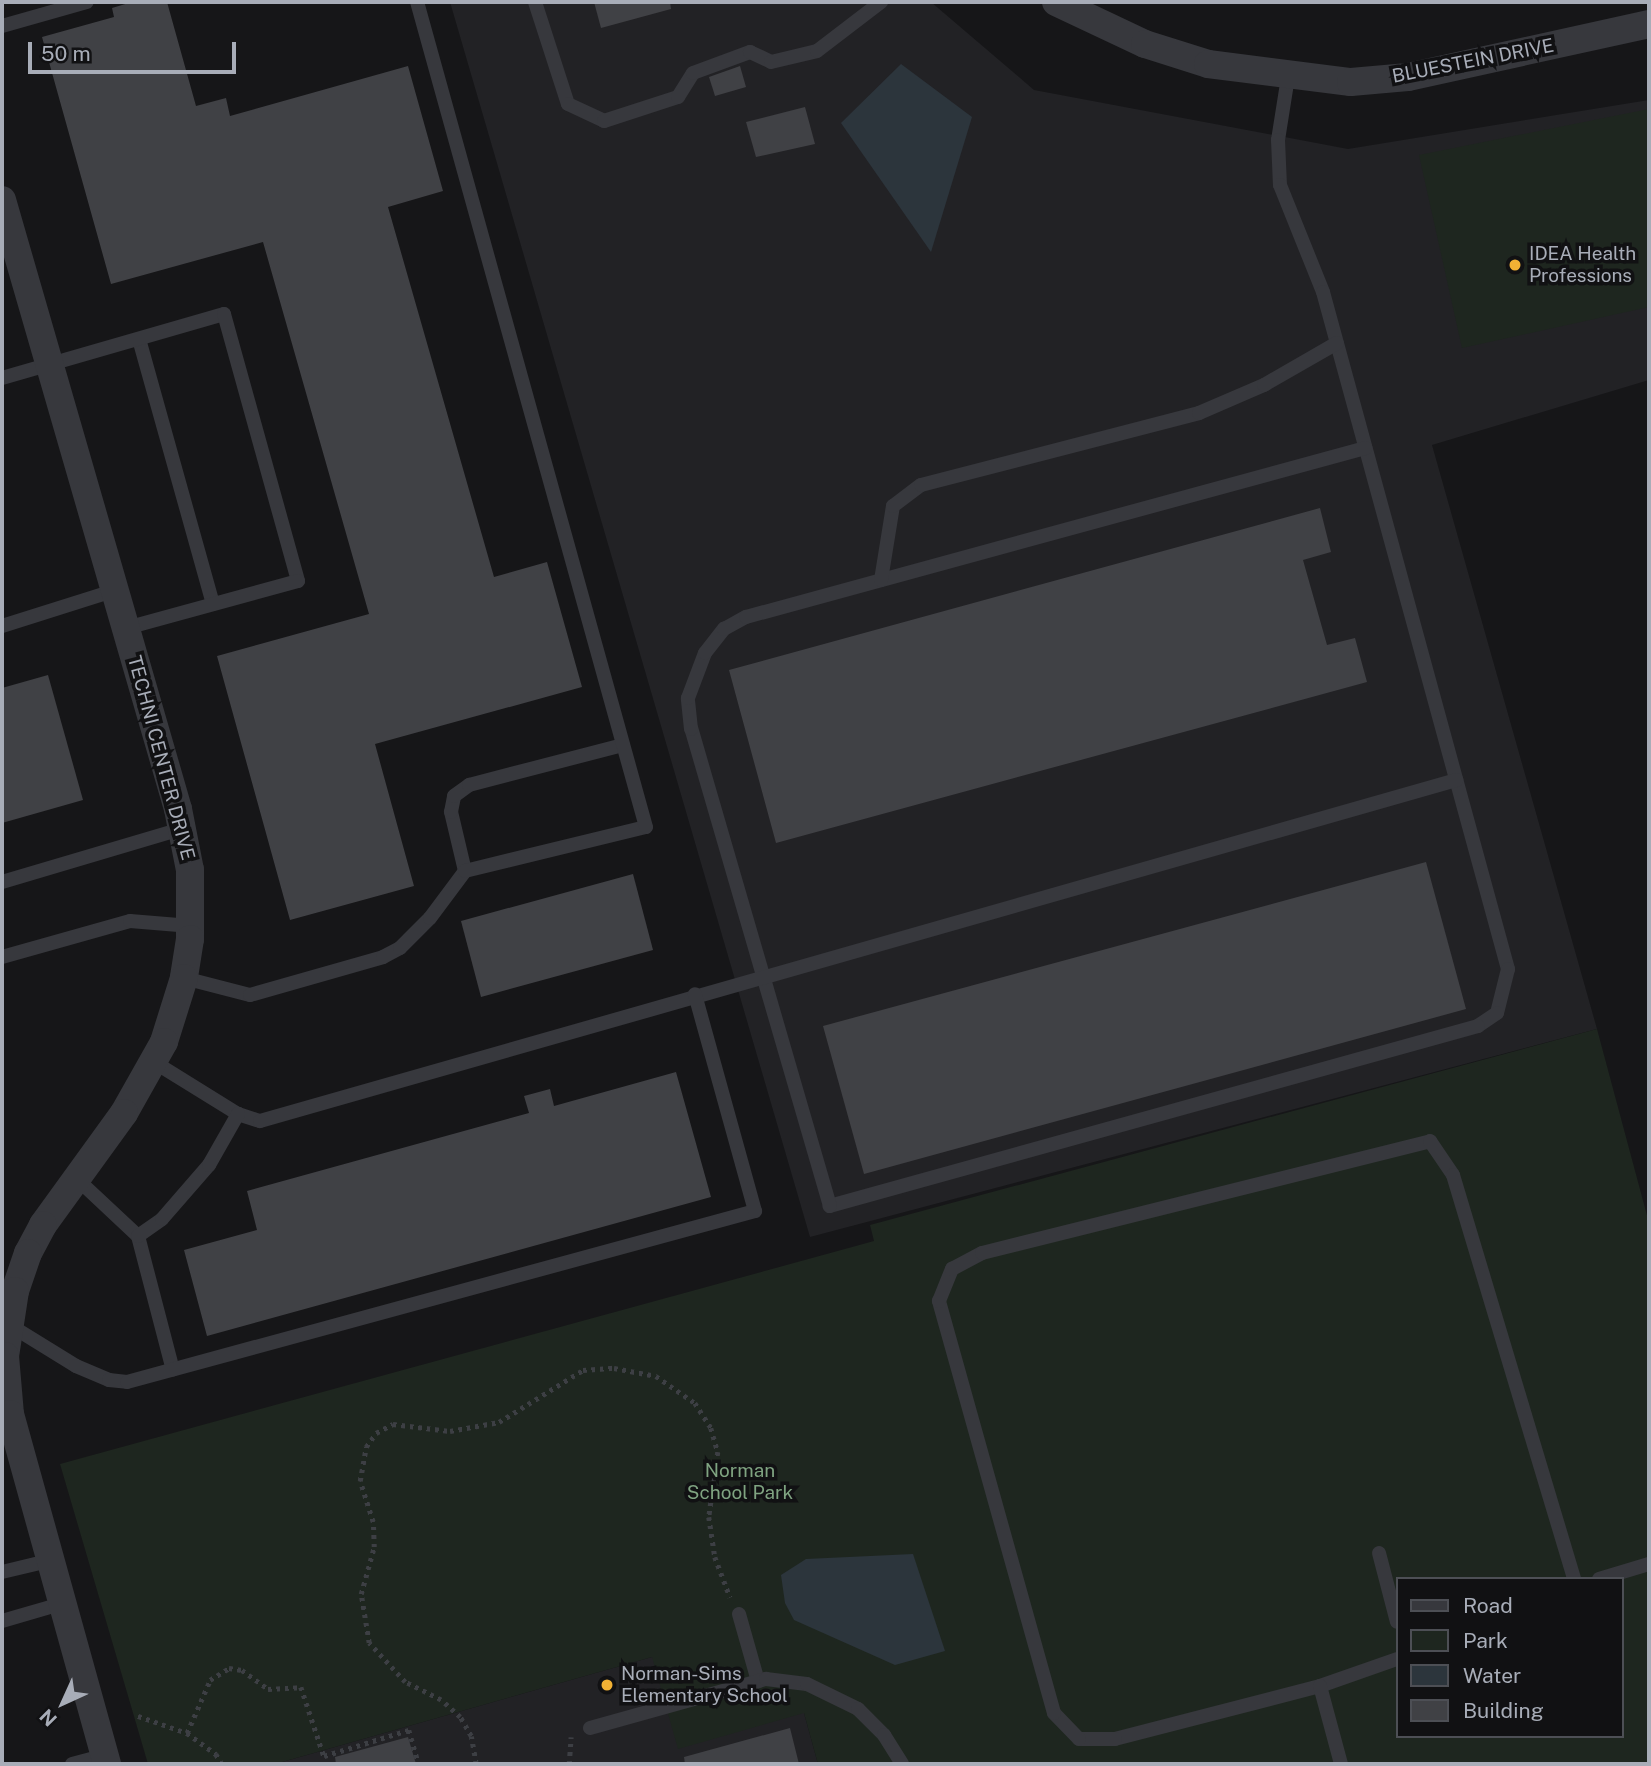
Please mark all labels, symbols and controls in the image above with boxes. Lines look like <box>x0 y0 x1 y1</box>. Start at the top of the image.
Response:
scale bar <box>32 28 240 72</box>
street label: BLUESTEIN DRIVE <box>1390 34 1556 88</box>
text: 50 m <box>41 41 91 66</box>
place label: IDEA Health Professions <box>1529 243 1636 287</box>
marker: IDEA Health Professions <box>1507 257 1523 273</box>
street label: TECHNI CENTER DRIVE <box>123 653 199 863</box>
park label: Norman School Park <box>687 1460 793 1504</box>
legend <box>1396 1577 1623 1738</box>
text: Road <box>1463 1593 1513 1618</box>
text: Park <box>1463 1628 1508 1653</box>
place label: Norman-Sims Elementary School <box>621 1663 788 1707</box>
text: Water <box>1463 1663 1521 1688</box>
north arrow <box>28 1668 98 1738</box>
marker: Norman-Sims Elementary School <box>599 1677 615 1693</box>
text: Building <box>1463 1698 1544 1723</box>
text: N <box>35 1705 61 1731</box>

